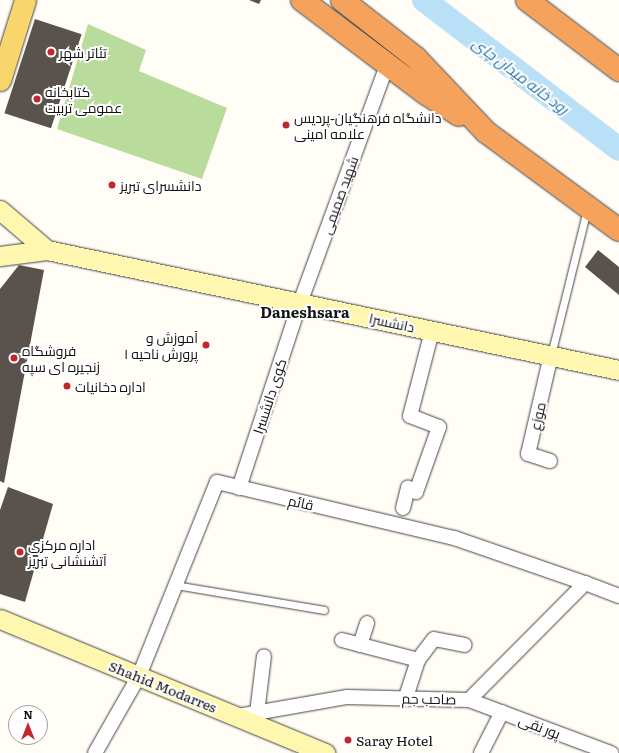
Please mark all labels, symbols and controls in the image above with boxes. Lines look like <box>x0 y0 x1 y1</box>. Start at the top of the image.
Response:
water label: رود خانه میدان چای <box>469 33 573 117</box>
place label: تئاتر شهر <box>59 44 107 60</box>
marker: تئاتر شهر <box>46 47 56 57</box>
place label: کتابخانه عمومی تربیت <box>45 83 122 116</box>
marker: کتابخانه عمومی تربیت <box>32 94 42 104</box>
place label: دانشگاه فرهنگیان-پردیس علامه امینی <box>294 109 442 142</box>
marker: دانشگاه فرهنگیان-پردیس علامه امینی <box>281 120 291 130</box>
street label: شهید صمیمی <box>317 154 361 236</box>
place label: دانشسرای تبریز <box>120 177 201 193</box>
marker: دانشسرای تبریز <box>107 180 117 190</box>
district label: Daneshsara <box>260 303 350 321</box>
street label: دانشسرا <box>368 309 416 335</box>
place label: آموزش و پرورش ناحیه ۱ <box>124 329 198 362</box>
marker: آموزش و پرورش ناحیه ۱ <box>201 340 211 350</box>
place label: فروشگاه زنجیره ای سپه <box>22 342 100 374</box>
marker: فروشگاه زنجیره ای سپه <box>9 353 19 363</box>
street label: کوی دانشسرا <box>249 356 289 436</box>
place label: اداره دخانیات <box>75 378 146 394</box>
marker: اداره دخانیات <box>62 381 72 391</box>
street label: موزع <box>526 400 548 432</box>
street label: قائم <box>287 491 315 513</box>
place label: اداره مرکزی آتشنشانی تبریز <box>28 536 107 568</box>
marker: اداره مرکزی آتشنشانی تبریز <box>15 547 25 557</box>
street label: Shahid Modarres <box>107 657 219 715</box>
street label: صاحب جم <box>402 689 456 707</box>
north arrow <box>8 705 48 745</box>
text: N <box>23 706 33 722</box>
street label: پور نقی <box>517 710 563 742</box>
place label: Saray Hotel <box>356 732 433 748</box>
marker: Saray Hotel <box>343 735 353 745</box>

